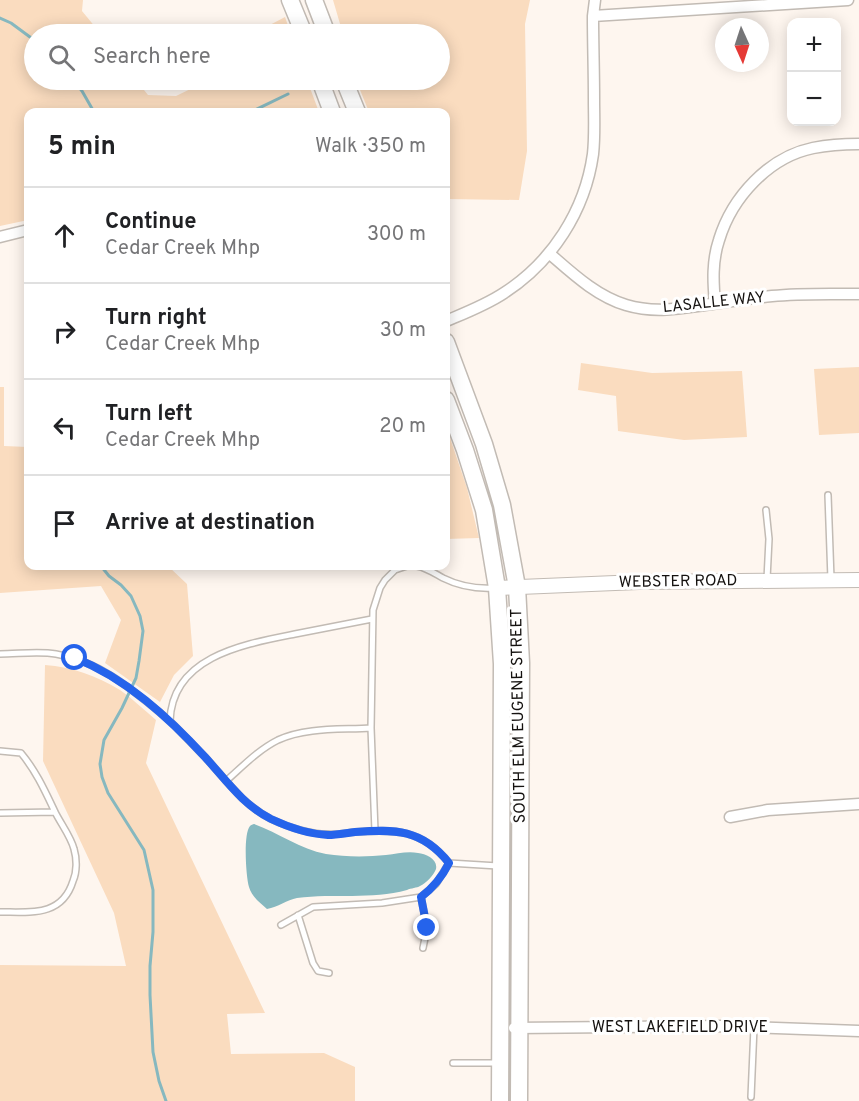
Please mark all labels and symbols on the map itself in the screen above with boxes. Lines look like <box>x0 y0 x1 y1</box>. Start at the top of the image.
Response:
north arrow <box>715 18 769 72</box>
street label: LASALLE WAY <box>662 288 766 318</box>
street label: WEBSTER ROAD <box>618 571 738 593</box>
street label: SOUTH ELM EUGENE STREET <box>507 608 531 824</box>
route start <box>61 644 87 670</box>
route end <box>413 914 439 940</box>
street label: WEST LAKEFIELD DRIVE <box>592 1018 768 1038</box>

